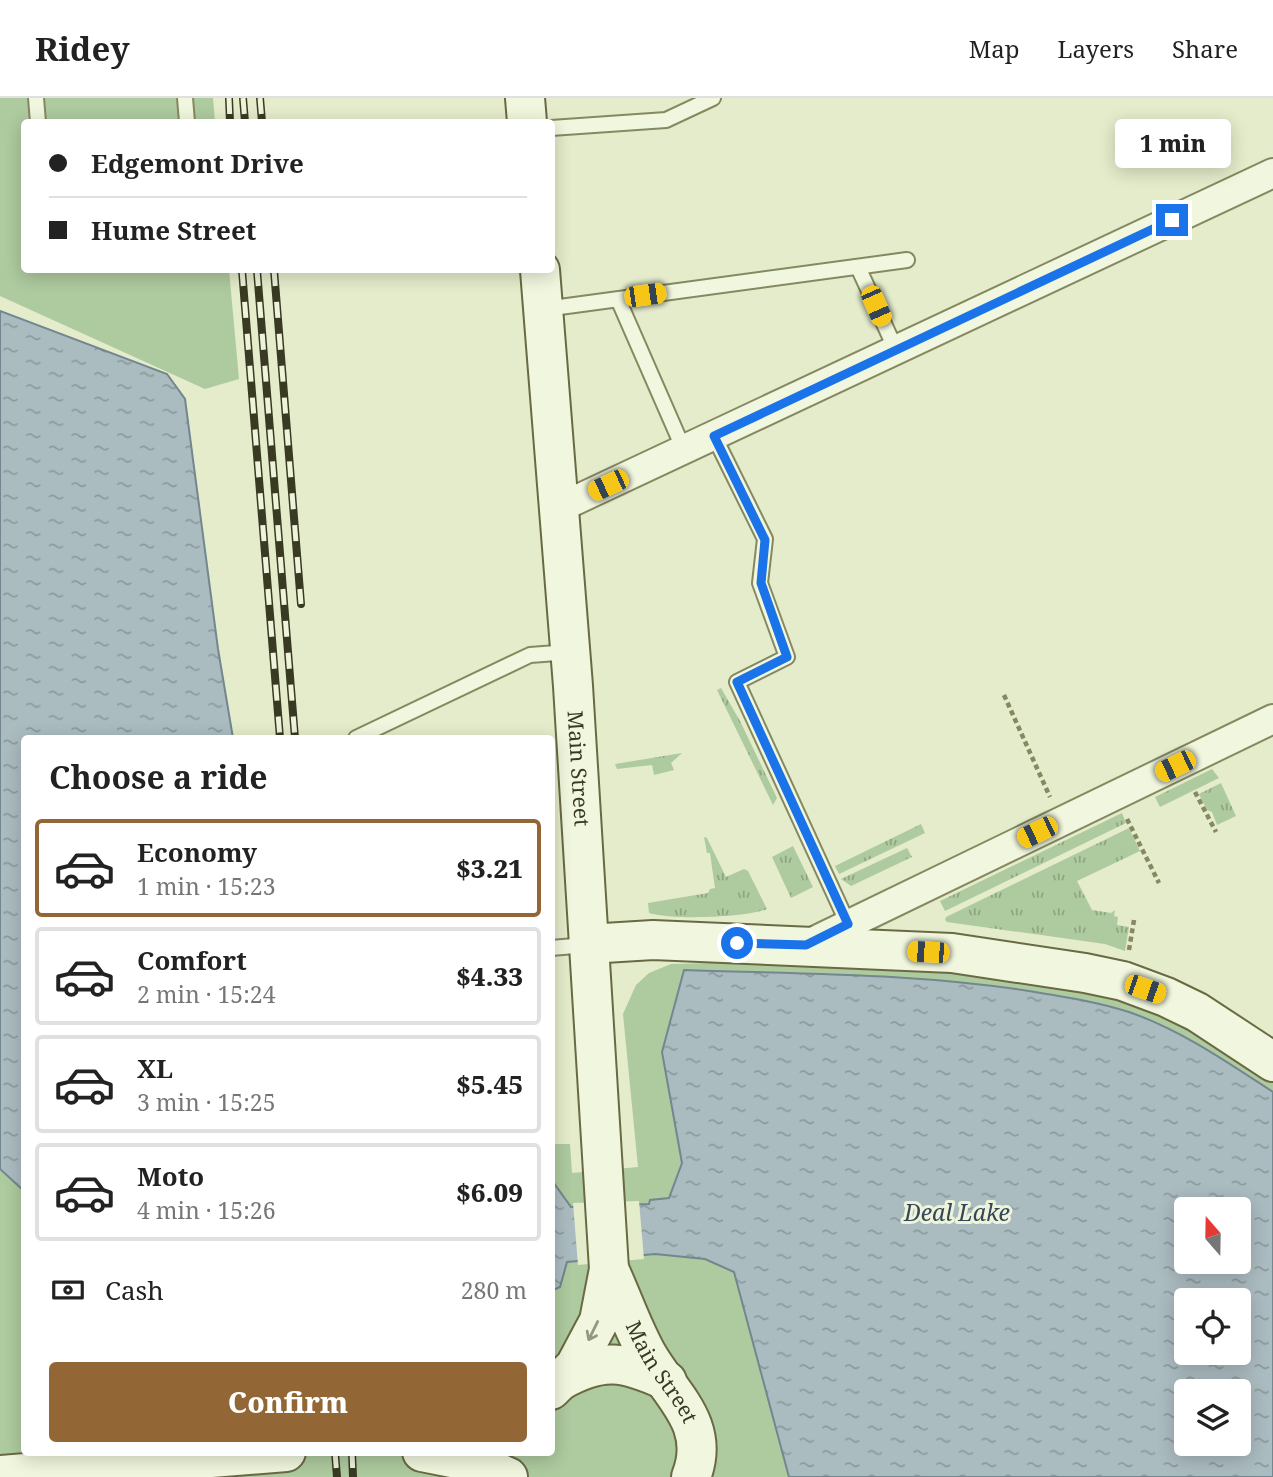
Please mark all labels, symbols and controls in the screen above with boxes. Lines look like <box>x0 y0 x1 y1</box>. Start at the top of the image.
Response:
text: Ridey <box>35 26 130 71</box>
text: Map <box>969 32 1020 65</box>
text: Layers <box>1058 32 1134 65</box>
text: Share <box>1172 32 1238 65</box>
callout: 1 min <box>1114 118 1230 167</box>
text: 1 min <box>1140 127 1206 159</box>
text: Edgemont Drive <box>91 145 304 181</box>
route end <box>1156 204 1188 236</box>
text: Hume Street <box>91 212 256 248</box>
car <box>623 282 668 308</box>
car <box>858 283 895 329</box>
car <box>585 467 632 503</box>
street label: Main Street <box>562 710 597 827</box>
car <box>1152 747 1199 785</box>
text: Choose a ride <box>49 755 268 798</box>
car <box>1014 813 1061 851</box>
text: Economy <box>137 834 257 870</box>
icon: car <box>53 837 116 900</box>
text: $3.21 <box>456 850 523 886</box>
text: 1 min · 15:23 <box>137 870 275 902</box>
route start <box>721 927 753 959</box>
car <box>907 940 950 964</box>
text: Comfort <box>137 942 247 978</box>
icon: car <box>53 945 116 1008</box>
text: $4.33 <box>456 958 523 994</box>
car <box>1122 972 1169 1006</box>
text: 2 min · 15:24 <box>137 978 275 1010</box>
text: XL <box>137 1050 173 1086</box>
icon: car <box>53 1053 116 1116</box>
text: $5.45 <box>456 1066 523 1102</box>
text: 3 min · 15:25 <box>137 1086 275 1118</box>
text: Moto <box>137 1158 204 1194</box>
icon: car <box>53 1161 116 1224</box>
text: $6.09 <box>456 1174 523 1210</box>
text: 4 min · 15:26 <box>137 1194 275 1226</box>
water label: Deal Lake <box>903 1196 1010 1228</box>
north arrow <box>1174 1197 1251 1274</box>
map controls <box>1174 1197 1251 1456</box>
icon: cash <box>49 1271 87 1309</box>
text: Cash <box>105 1272 164 1308</box>
text: 280 m <box>461 1274 527 1306</box>
button: locate <box>1174 1288 1251 1365</box>
street label: Main Street <box>620 1316 705 1427</box>
one-way arrow <box>586 1320 600 1341</box>
button: Confirm <box>49 1362 527 1442</box>
button: layers <box>1174 1379 1251 1456</box>

